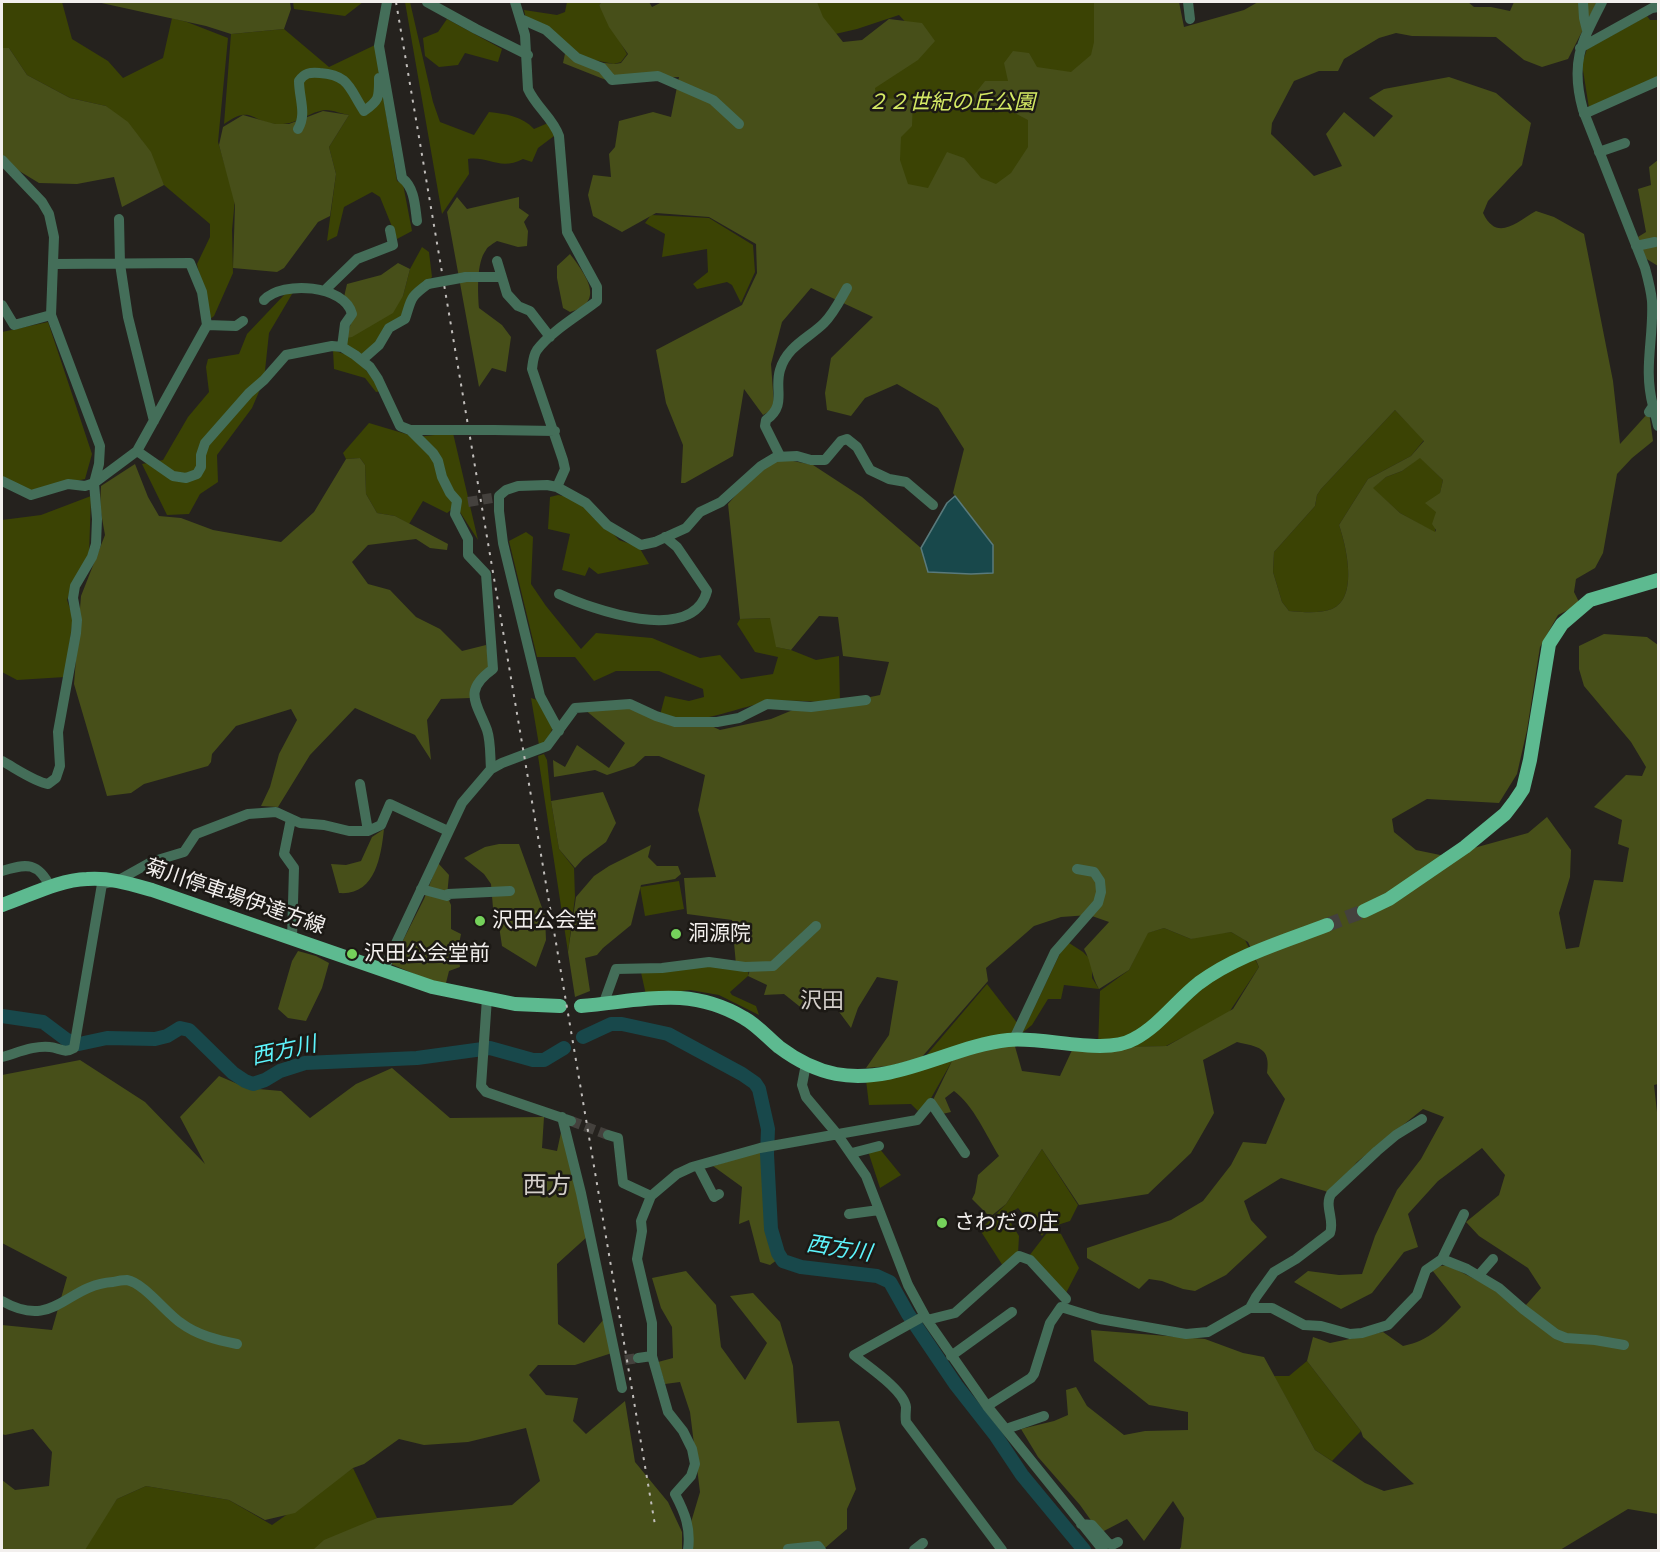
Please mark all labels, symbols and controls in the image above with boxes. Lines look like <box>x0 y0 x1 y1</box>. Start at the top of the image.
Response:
park label: ２２世紀の丘公園 <box>867 90 1035 116</box>
street label: 菊川停車場伊達方線 <box>142 854 328 940</box>
place label: 沢田公会堂 <box>492 908 597 934</box>
marker: 沢田公会堂 <box>473 914 487 928</box>
place label: 洞源院 <box>688 921 751 947</box>
marker: 洞源院 <box>669 927 683 941</box>
place label: 沢田公会堂前 <box>364 941 490 967</box>
marker: 沢田公会堂前 <box>345 947 359 961</box>
district label: 沢田 <box>800 989 844 1015</box>
water label: 西方川 <box>249 1031 319 1071</box>
district label: 西方 <box>523 1172 571 1200</box>
place label: さわだの庄 <box>954 1210 1059 1236</box>
marker: さわだの庄 <box>935 1216 949 1230</box>
water label: 西方川 <box>804 1231 874 1267</box>

